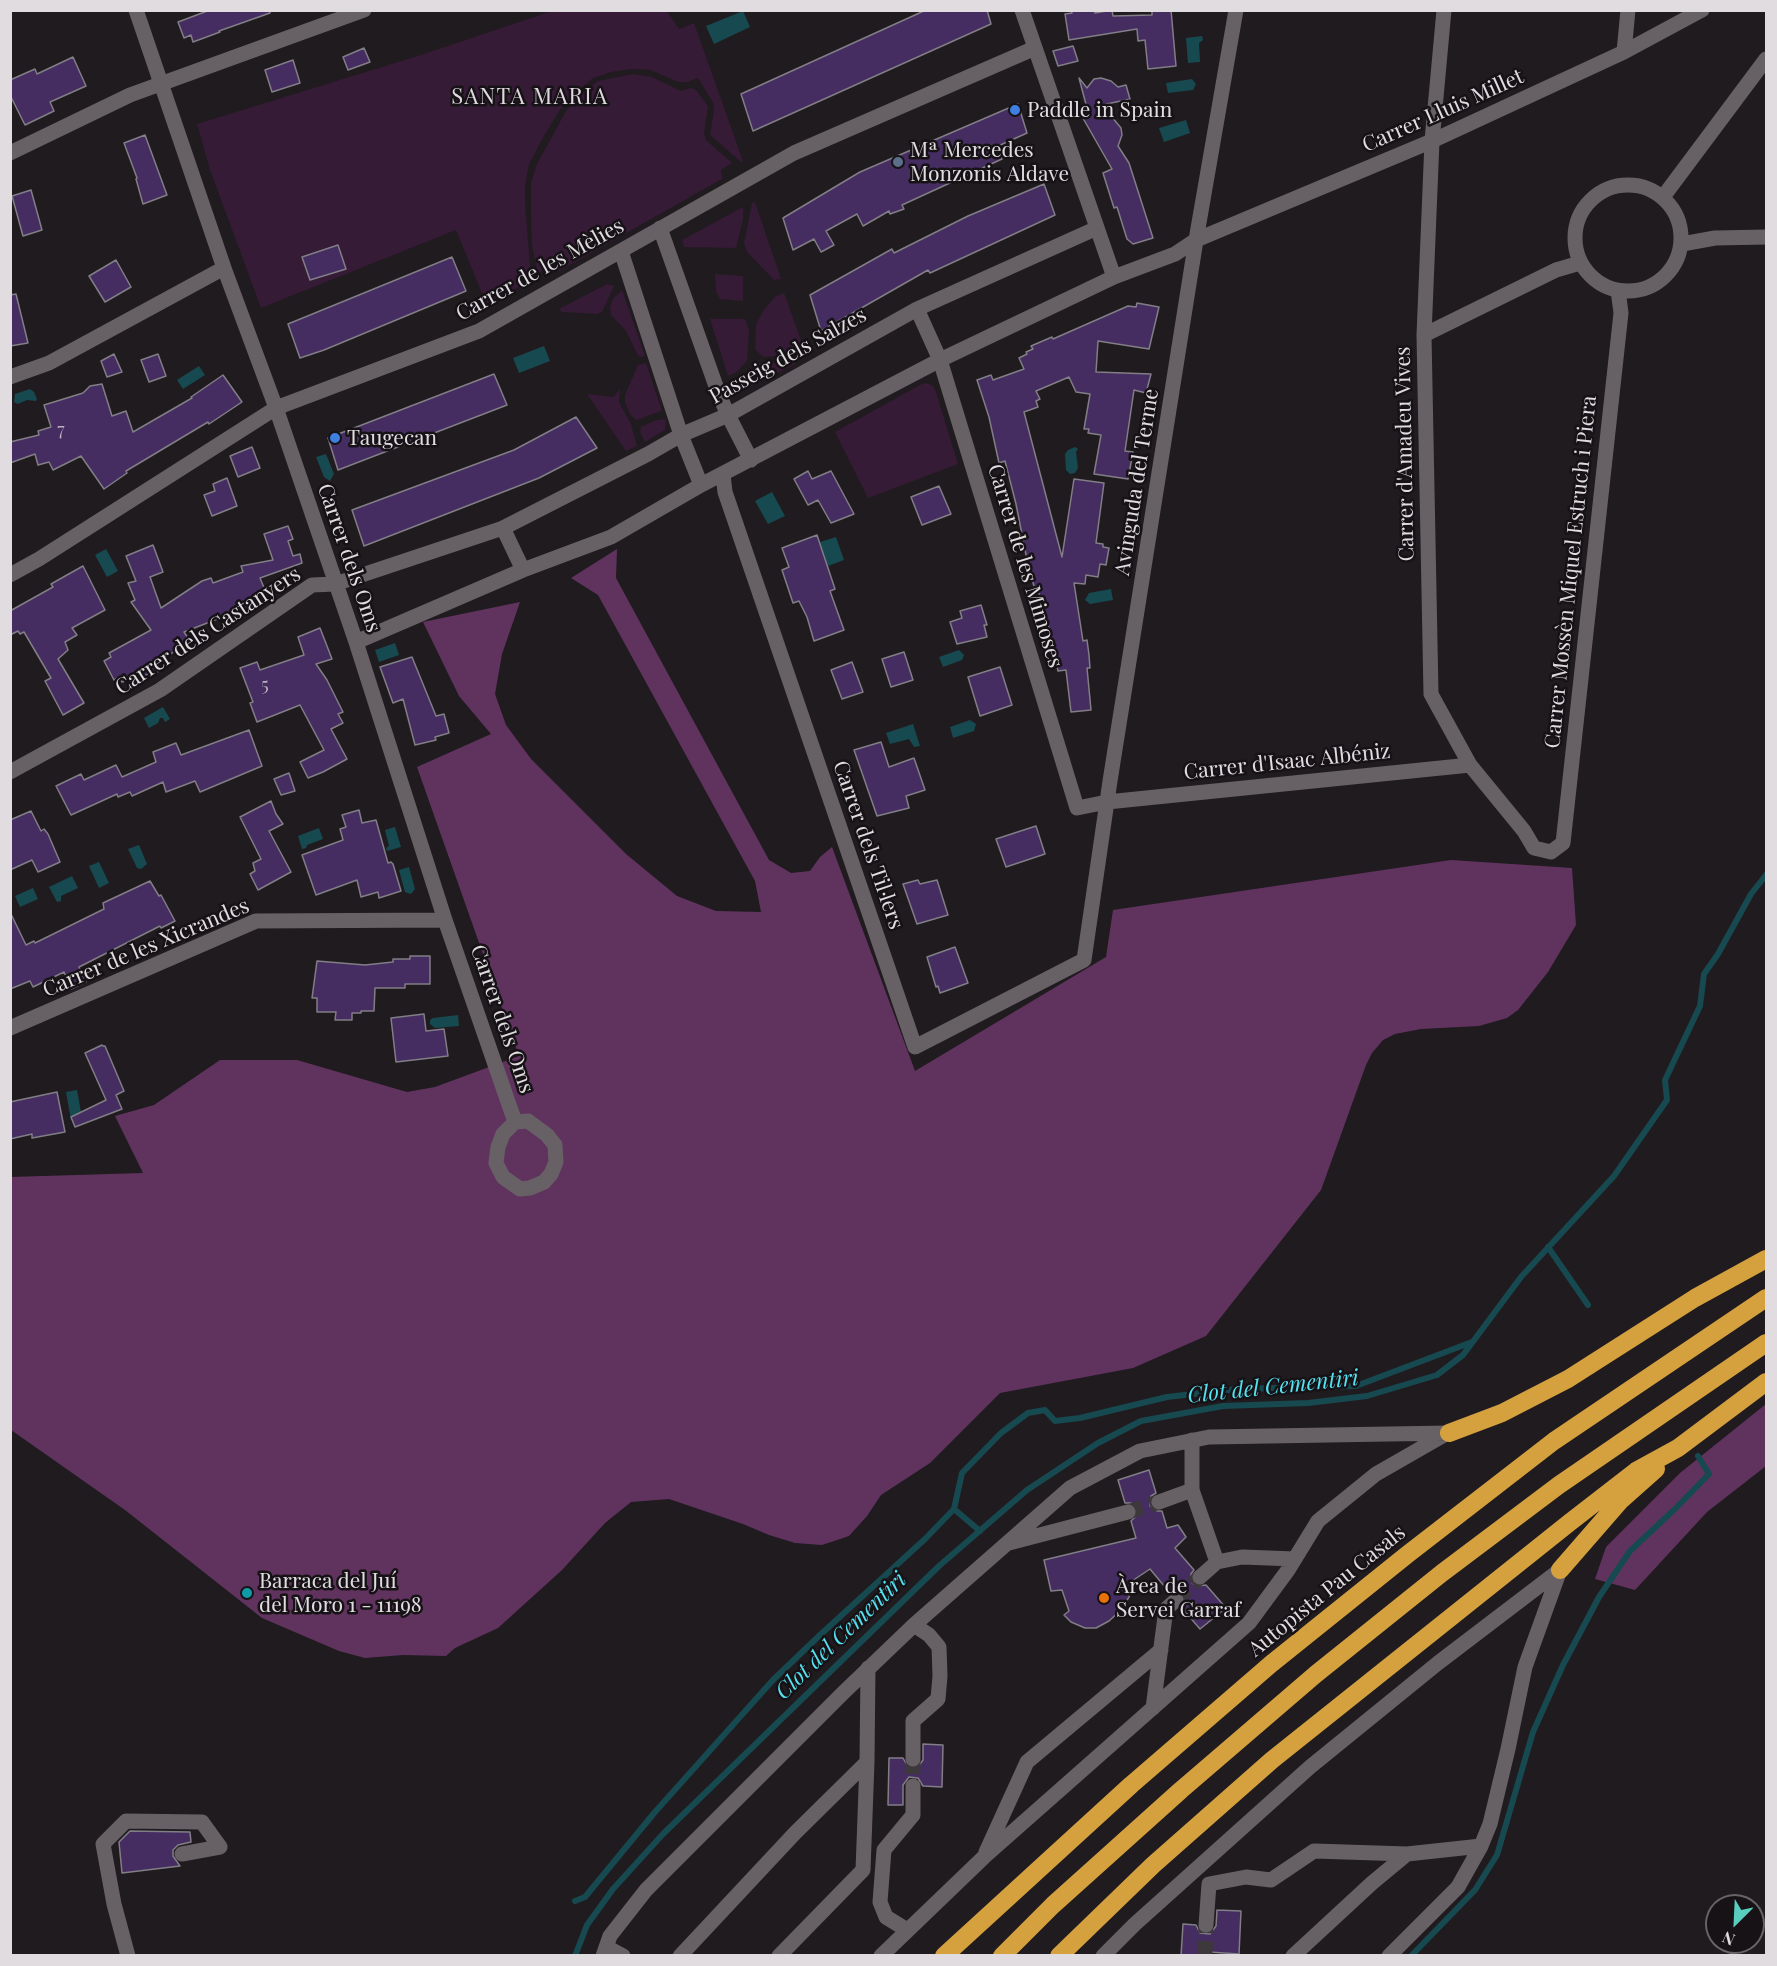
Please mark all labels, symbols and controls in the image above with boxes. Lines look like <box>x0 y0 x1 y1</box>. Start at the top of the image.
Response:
street label: Carrer Lluis Millet <box>1358 64 1528 158</box>
district label: SANTA MARIA <box>451 84 609 110</box>
place label: Paddle in Spain <box>1027 97 1172 123</box>
marker: Paddle in Spain <box>1008 103 1022 117</box>
place label: Mª Mercedes Monzonis Aldave <box>910 137 1069 187</box>
marker: Mª Mercedes Monzonis Aldave <box>891 155 905 169</box>
street label: Carrer de les Mèlies <box>452 213 628 327</box>
street label: Passeig dels Salzes <box>705 302 871 410</box>
street label: Carrer d'Amadeu Vives <box>1391 346 1419 562</box>
street label: Avinguda del Terme <box>1110 387 1164 577</box>
street label: Carrer Mossèn Miquel Estruch i Piera <box>1540 394 1602 750</box>
house number: 7 <box>57 419 65 441</box>
place label: Taugecan <box>347 425 437 451</box>
marker: Taugecan <box>328 431 342 445</box>
street label: Carrer de les Mimoses <box>982 461 1068 671</box>
street label: Carrer dels Oms <box>312 480 386 636</box>
street label: Carrer dels Castanyers <box>111 562 305 700</box>
house number: 5 <box>261 674 269 696</box>
street label: Carrer d'Isaac Albéniz <box>1182 739 1392 785</box>
street label: Carrer dels Til·lers <box>827 757 909 933</box>
street label: Carrer de les Xicrandes <box>39 893 253 1003</box>
street label: Carrer dels Oms <box>465 941 539 1097</box>
water label: Clot del Cementiri <box>1186 1365 1360 1409</box>
street label: Autopista Pau Casals <box>1243 1520 1411 1662</box>
water label: Clot del Cementiri <box>770 1567 912 1705</box>
place label: Barraca del Juí del Moro 1 - 11198 <box>259 1568 422 1618</box>
place label: Àrea de Servei Garraf <box>1116 1573 1241 1623</box>
marker: Barraca del Juí del Moro 1 - 11198 <box>240 1586 254 1600</box>
marker: Àrea de Servei Garraf <box>1097 1591 1111 1605</box>
north arrow <box>1705 1894 1765 1954</box>
text: N <box>1719 1927 1738 1951</box>

